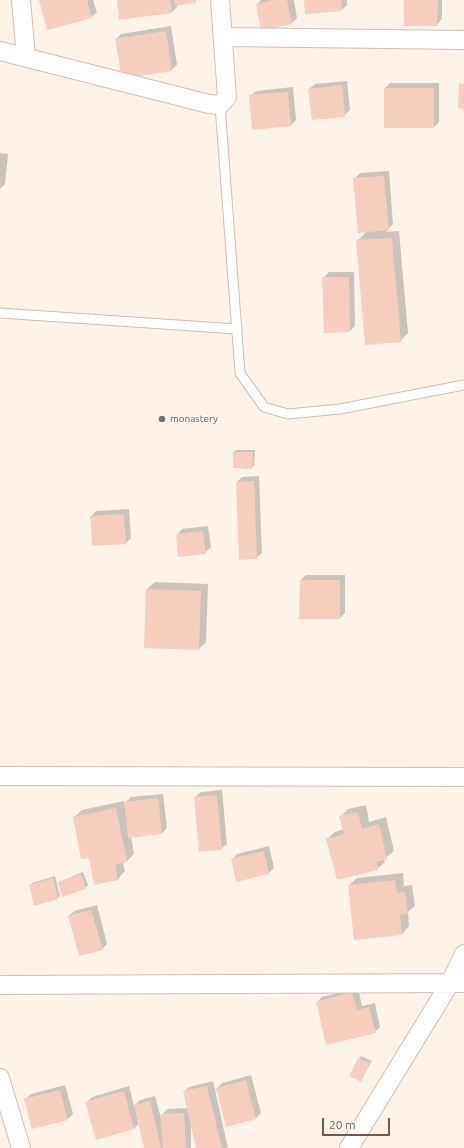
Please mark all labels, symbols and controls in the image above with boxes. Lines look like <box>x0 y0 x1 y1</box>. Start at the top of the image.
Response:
place label: monastery <box>170 413 218 425</box>
marker: monastery <box>157 414 167 424</box>
scale bar <box>324 1110 392 1136</box>
text: 20 m <box>329 1118 356 1131</box>

